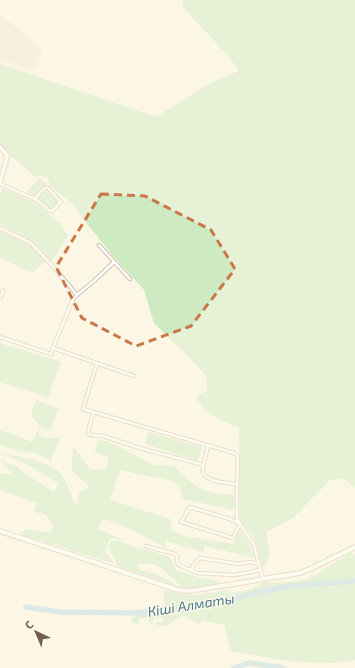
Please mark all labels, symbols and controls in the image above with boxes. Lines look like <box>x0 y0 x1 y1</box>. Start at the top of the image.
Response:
water label: Кіші Алматы <box>146 589 236 620</box>
north arrow <box>16 612 56 652</box>
text: С <box>22 617 36 631</box>

